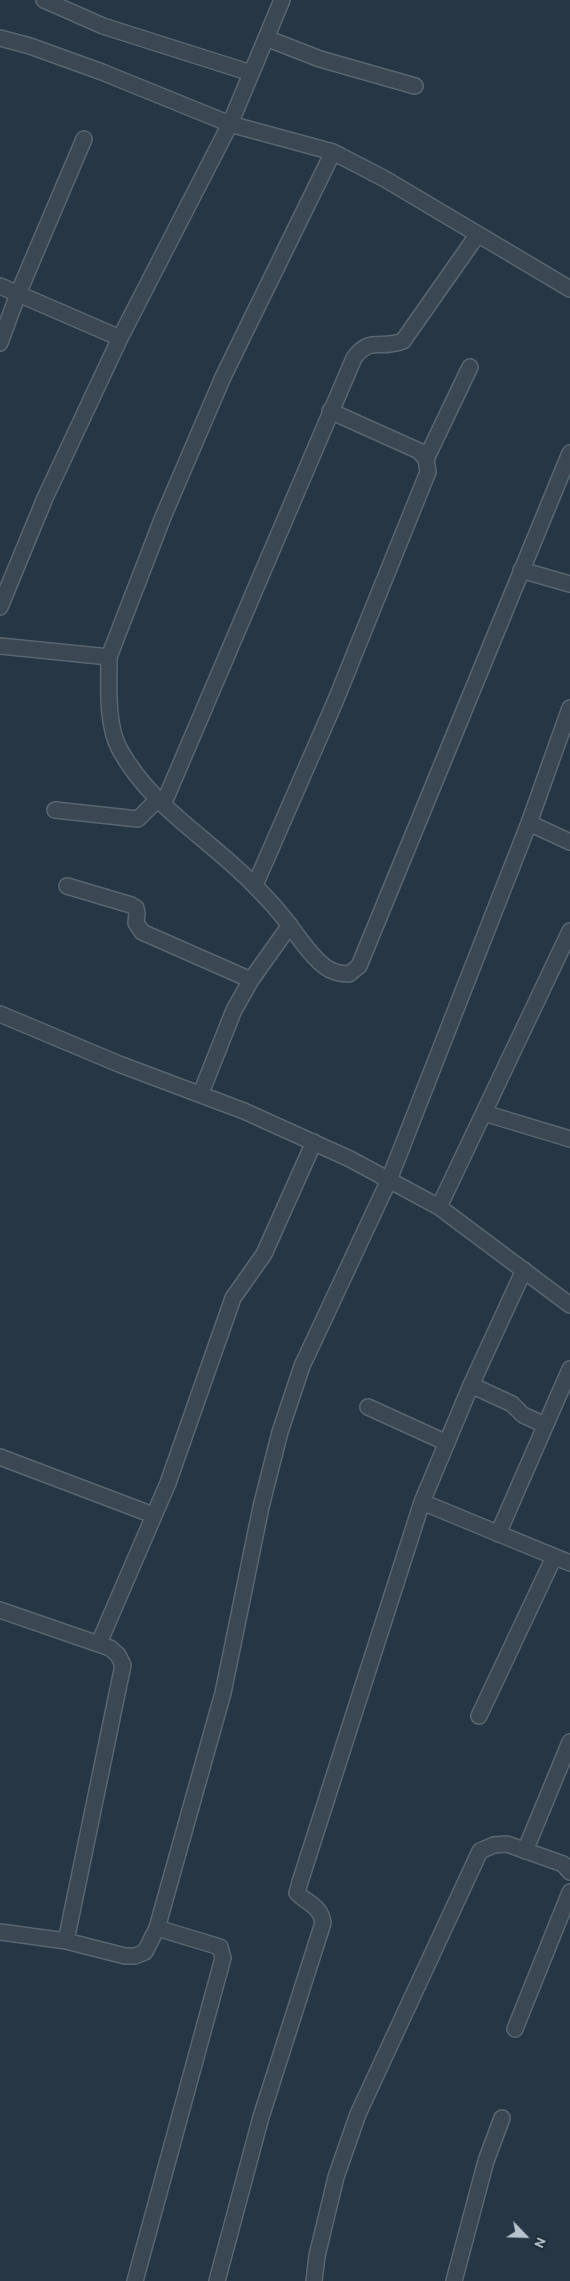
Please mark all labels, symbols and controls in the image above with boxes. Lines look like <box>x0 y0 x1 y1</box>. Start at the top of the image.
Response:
north arrow <box>500 2211 550 2261</box>
text: N <box>529 2234 549 2250</box>

